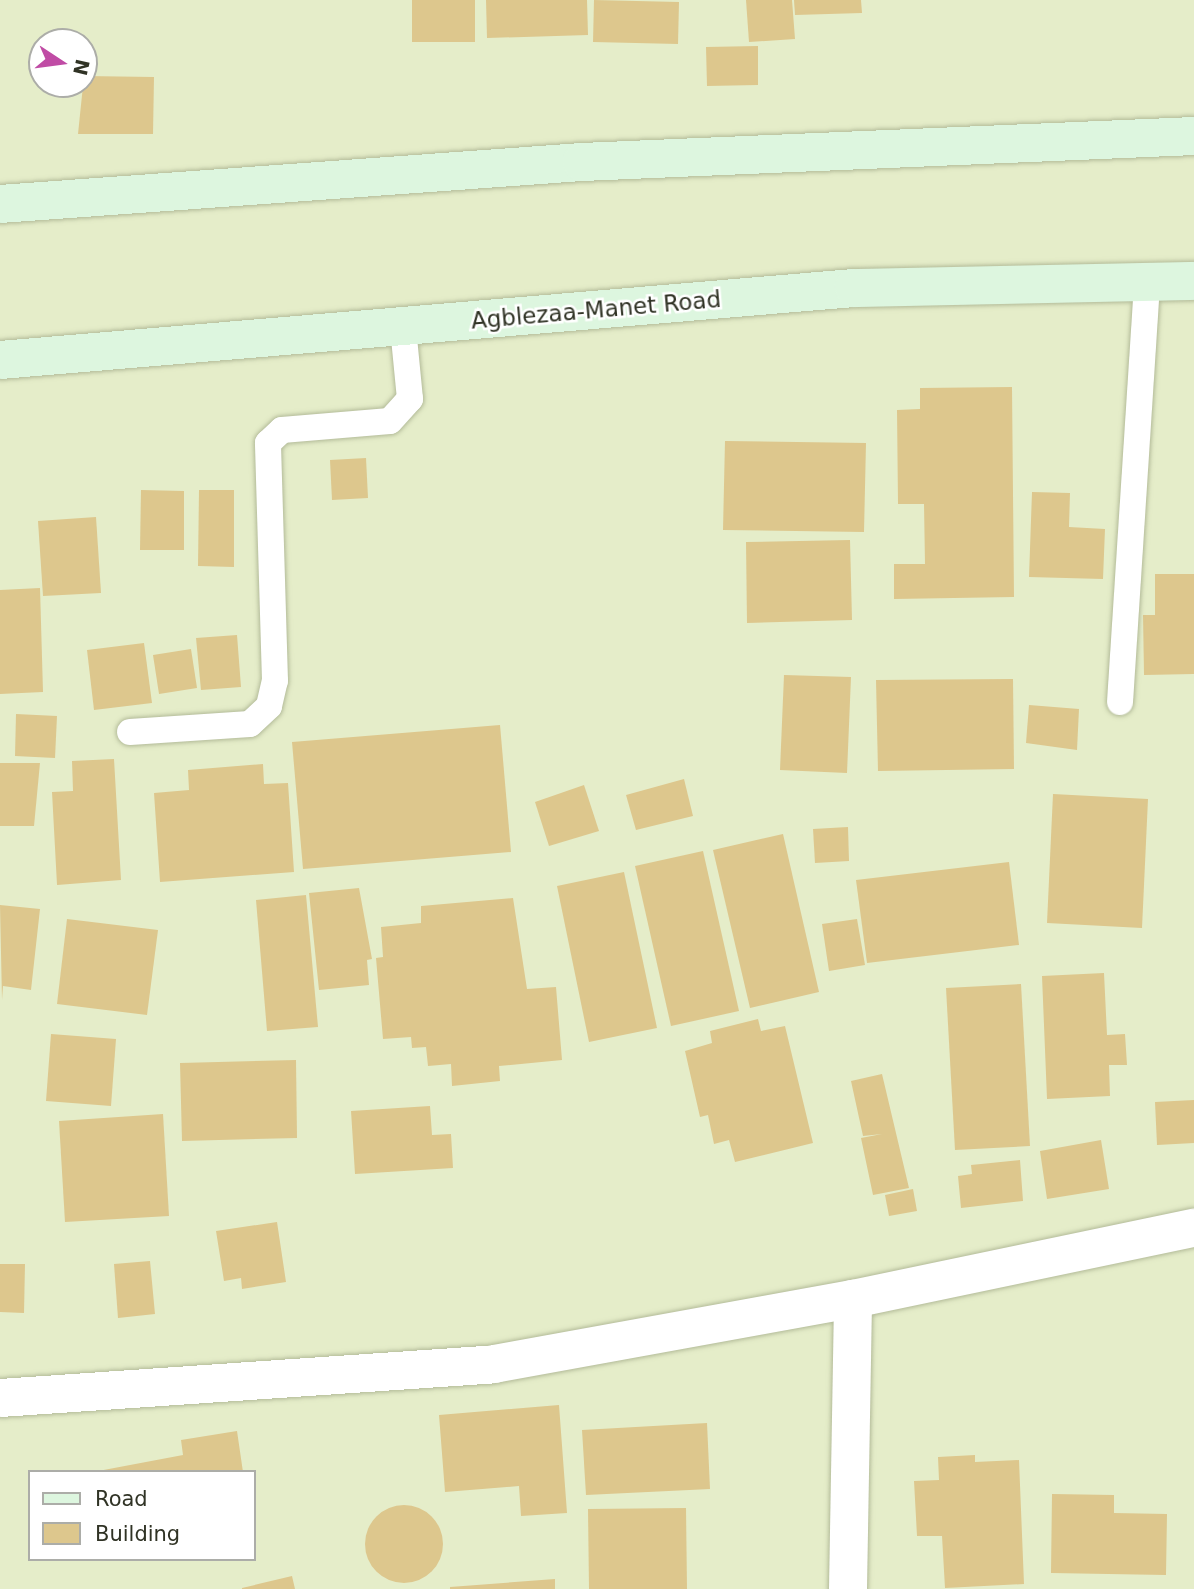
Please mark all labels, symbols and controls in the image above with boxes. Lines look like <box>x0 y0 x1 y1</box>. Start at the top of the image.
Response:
north arrow <box>28 28 98 98</box>
text: N <box>69 57 94 77</box>
street label: Agblezaa-Manet Road <box>470 285 722 335</box>
legend <box>28 1470 256 1561</box>
text: Road <box>95 1487 148 1511</box>
text: Building <box>95 1522 180 1546</box>

